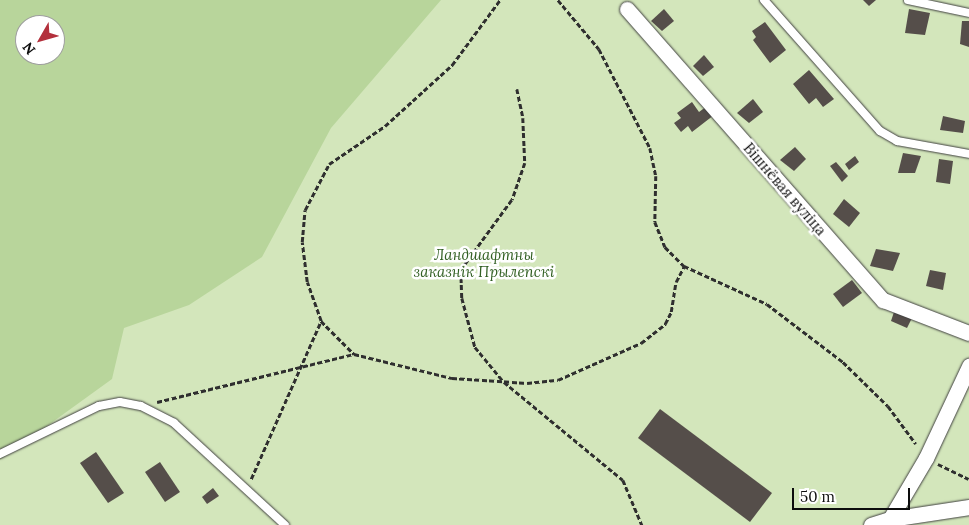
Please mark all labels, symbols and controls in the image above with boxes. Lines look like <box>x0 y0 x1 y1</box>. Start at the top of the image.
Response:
north arrow <box>15 15 65 65</box>
text: N <box>19 39 39 58</box>
street label: Вішнёвая вуліца <box>740 139 830 239</box>
park label: Ландшафтны заказнік Прылепскі <box>414 245 554 280</box>
scale bar <box>794 478 912 510</box>
text: 50 m <box>800 487 835 506</box>

